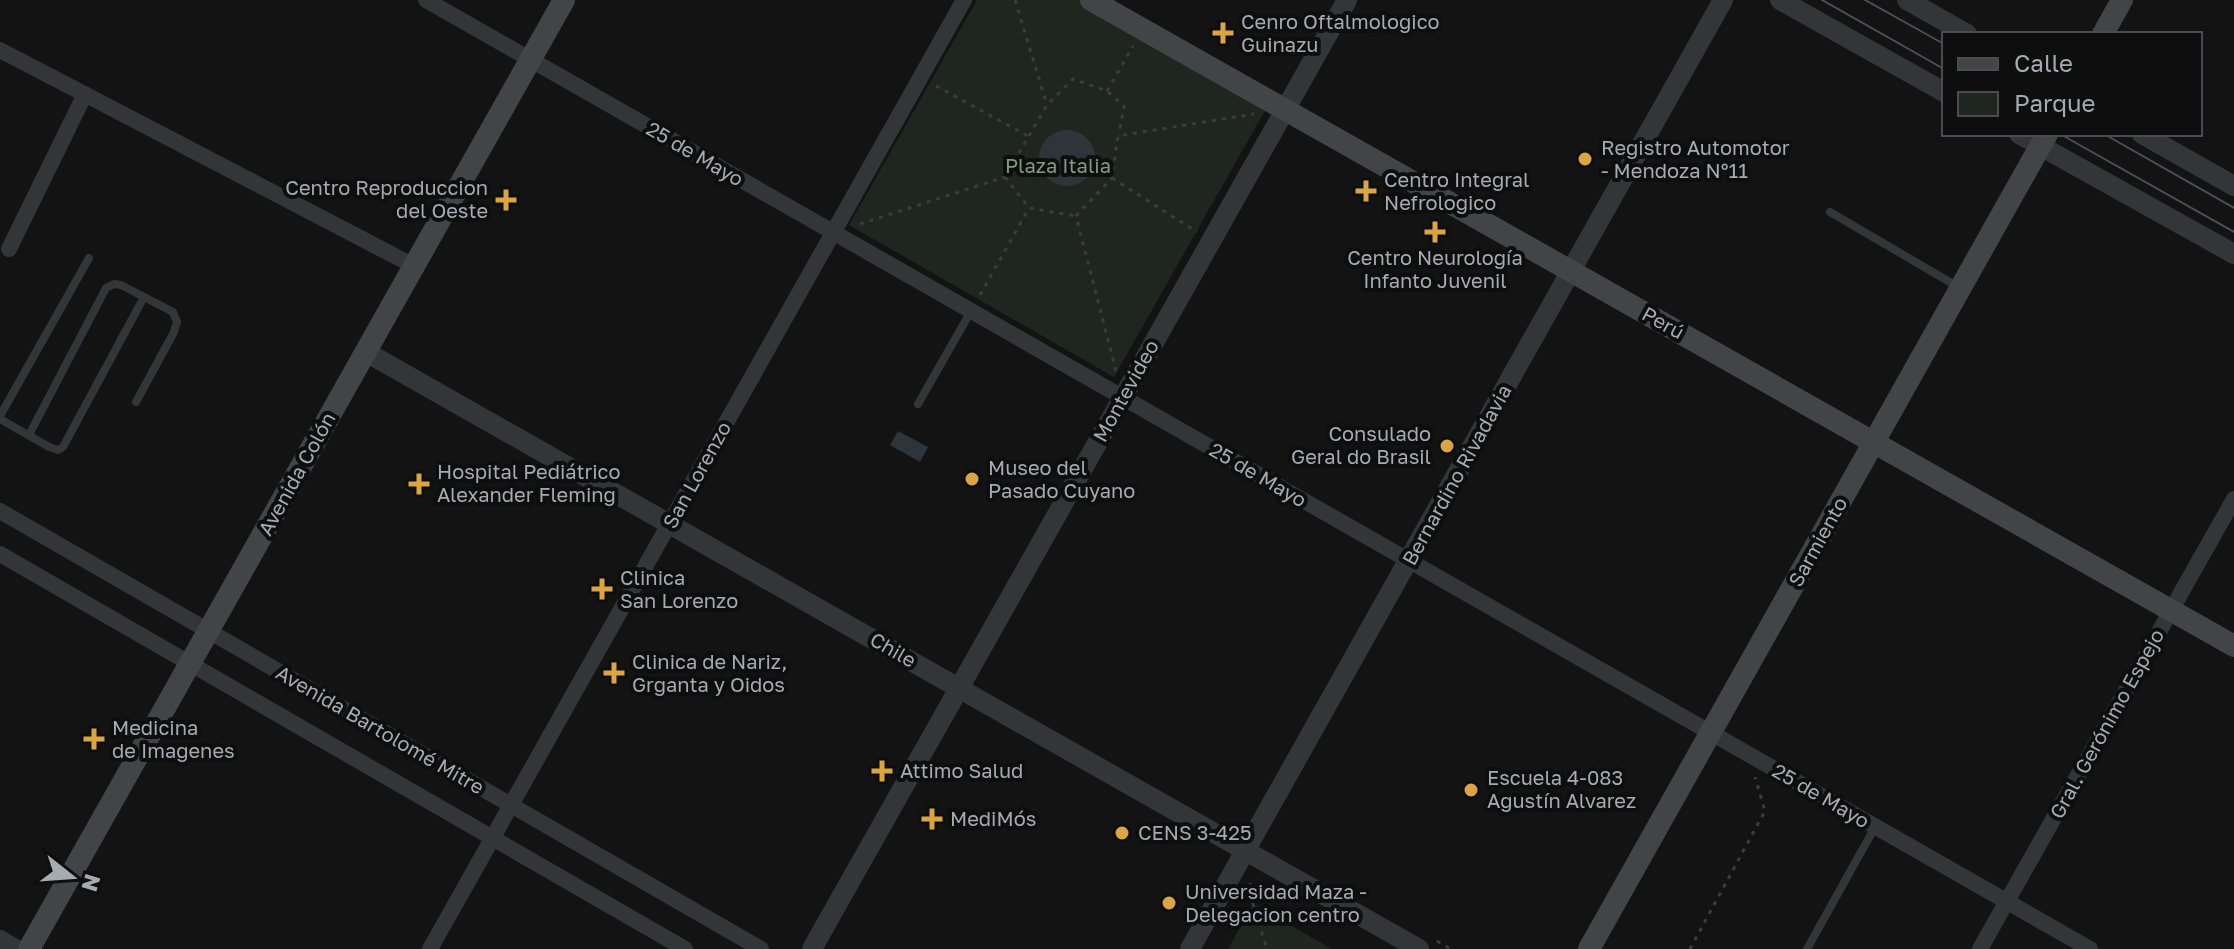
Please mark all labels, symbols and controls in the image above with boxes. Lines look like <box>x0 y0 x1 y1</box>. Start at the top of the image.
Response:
place label: Cenro Oftalmologico Guinazu <box>1241 9 1440 56</box>
marker: Cenro Oftalmologico Guinazu <box>1212 22 1234 44</box>
legend <box>1942 32 2202 136</box>
text: Calle <box>2014 48 2073 77</box>
text: Parque <box>2014 88 2095 117</box>
street label: 25 de Mayo <box>643 116 748 191</box>
place label: Registro Automotor - Mendoza N°11 <box>1601 135 1790 182</box>
marker: Registro Automotor - Mendoza N°11 <box>1576 150 1594 168</box>
park label: Plaza Italia <box>1005 153 1111 177</box>
place label: Centro Integral Nefrologico <box>1384 167 1529 214</box>
place label: Centro Reproduccion del Oeste <box>285 175 488 222</box>
marker: Centro Integral Nefrologico <box>1355 180 1377 202</box>
marker: Centro Reproduccion del Oeste <box>495 189 517 211</box>
marker: Centro Neurología Infanto Juvenil <box>1424 221 1446 243</box>
place label: Centro Neurología Infanto Juvenil <box>1347 245 1523 292</box>
street label: Perú <box>1638 301 1689 343</box>
street label: Montevideo <box>1087 335 1163 446</box>
street label: Bernardino Rivadavia <box>1396 380 1516 569</box>
street label: Avenida Colón <box>252 408 340 539</box>
street label: San Lorenzo <box>657 417 735 532</box>
place label: Consulado Geral do Brasil <box>1291 421 1431 468</box>
street label: 25 de Mayo <box>1206 437 1311 512</box>
marker: Consulado Geral do Brasil <box>1438 437 1456 455</box>
place label: Museo del Pasado Cuyano <box>988 455 1135 502</box>
place label: Hospital Pediátrico Alexander Fleming <box>437 459 620 506</box>
marker: Museo del Pasado Cuyano <box>963 470 981 488</box>
marker: Hospital Pediátrico Alexander Fleming <box>408 473 430 495</box>
street label: Sarmiento <box>1783 493 1852 590</box>
place label: Clinica San Lorenzo <box>620 565 738 612</box>
marker: Clinica San Lorenzo <box>591 578 613 600</box>
street label: Gral. Gerónimo Espejo <box>2044 624 2168 823</box>
street label: Chile <box>866 626 921 672</box>
place label: Clinica de Nariz, Grganta y Oidos <box>632 649 787 696</box>
street label: Avenida Bartolomé Mitre <box>272 660 489 799</box>
marker: Clinica de Nariz, Grganta y Oidos <box>603 662 625 684</box>
place label: Medicina de Imagenes <box>112 715 235 762</box>
marker: Medicina de Imagenes <box>83 728 105 750</box>
place label: Attimo Salud <box>900 758 1023 782</box>
street label: 25 de Mayo <box>1769 758 1874 833</box>
marker: Attimo Salud <box>871 760 893 782</box>
place label: Escuela 4-083 Agustín Alvarez <box>1487 765 1636 812</box>
marker: Escuela 4-083 Agustín Alvarez <box>1462 781 1480 799</box>
place label: MediMós <box>950 806 1036 830</box>
marker: MediMós <box>921 808 943 830</box>
place label: CENS 3-425 <box>1138 820 1252 844</box>
marker: CENS 3-425 <box>1113 824 1131 842</box>
north arrow <box>32 837 112 917</box>
text: N <box>76 871 107 895</box>
place label: Universidad Maza - Delegacion centro <box>1185 879 1367 926</box>
marker: Universidad Maza - Delegacion centro <box>1160 894 1178 912</box>

